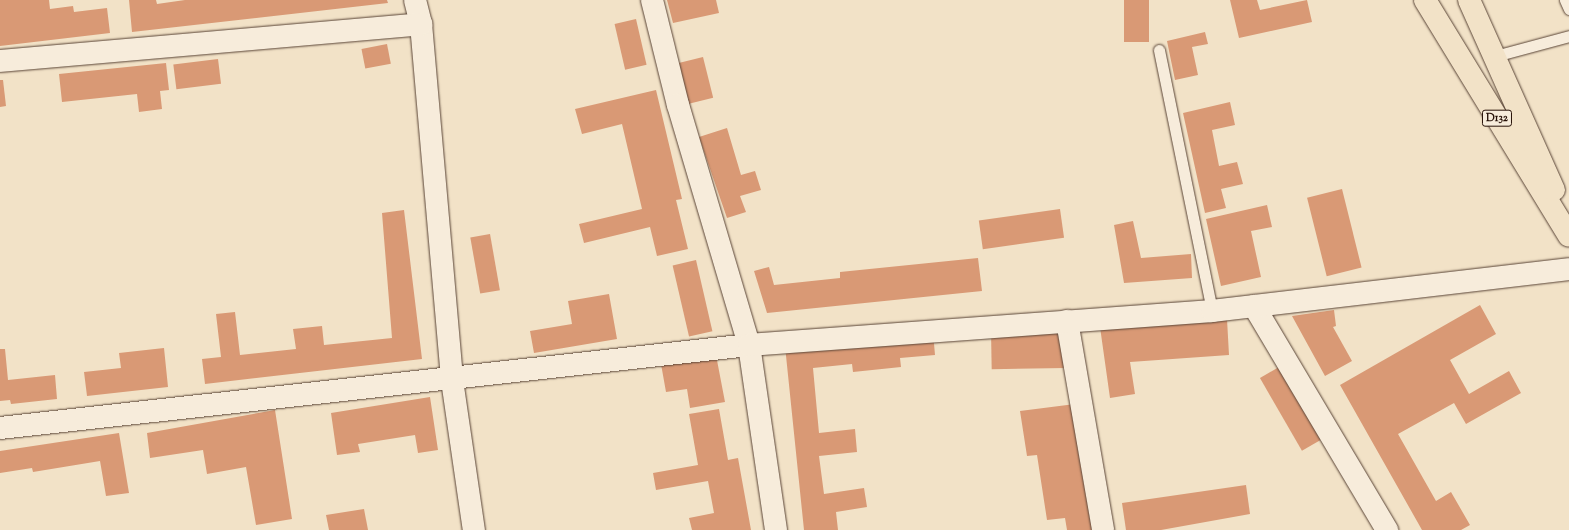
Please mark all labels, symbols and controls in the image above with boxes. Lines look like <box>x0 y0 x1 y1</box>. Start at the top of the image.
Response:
road number: D132 <box>1481 109 1513 127</box>

